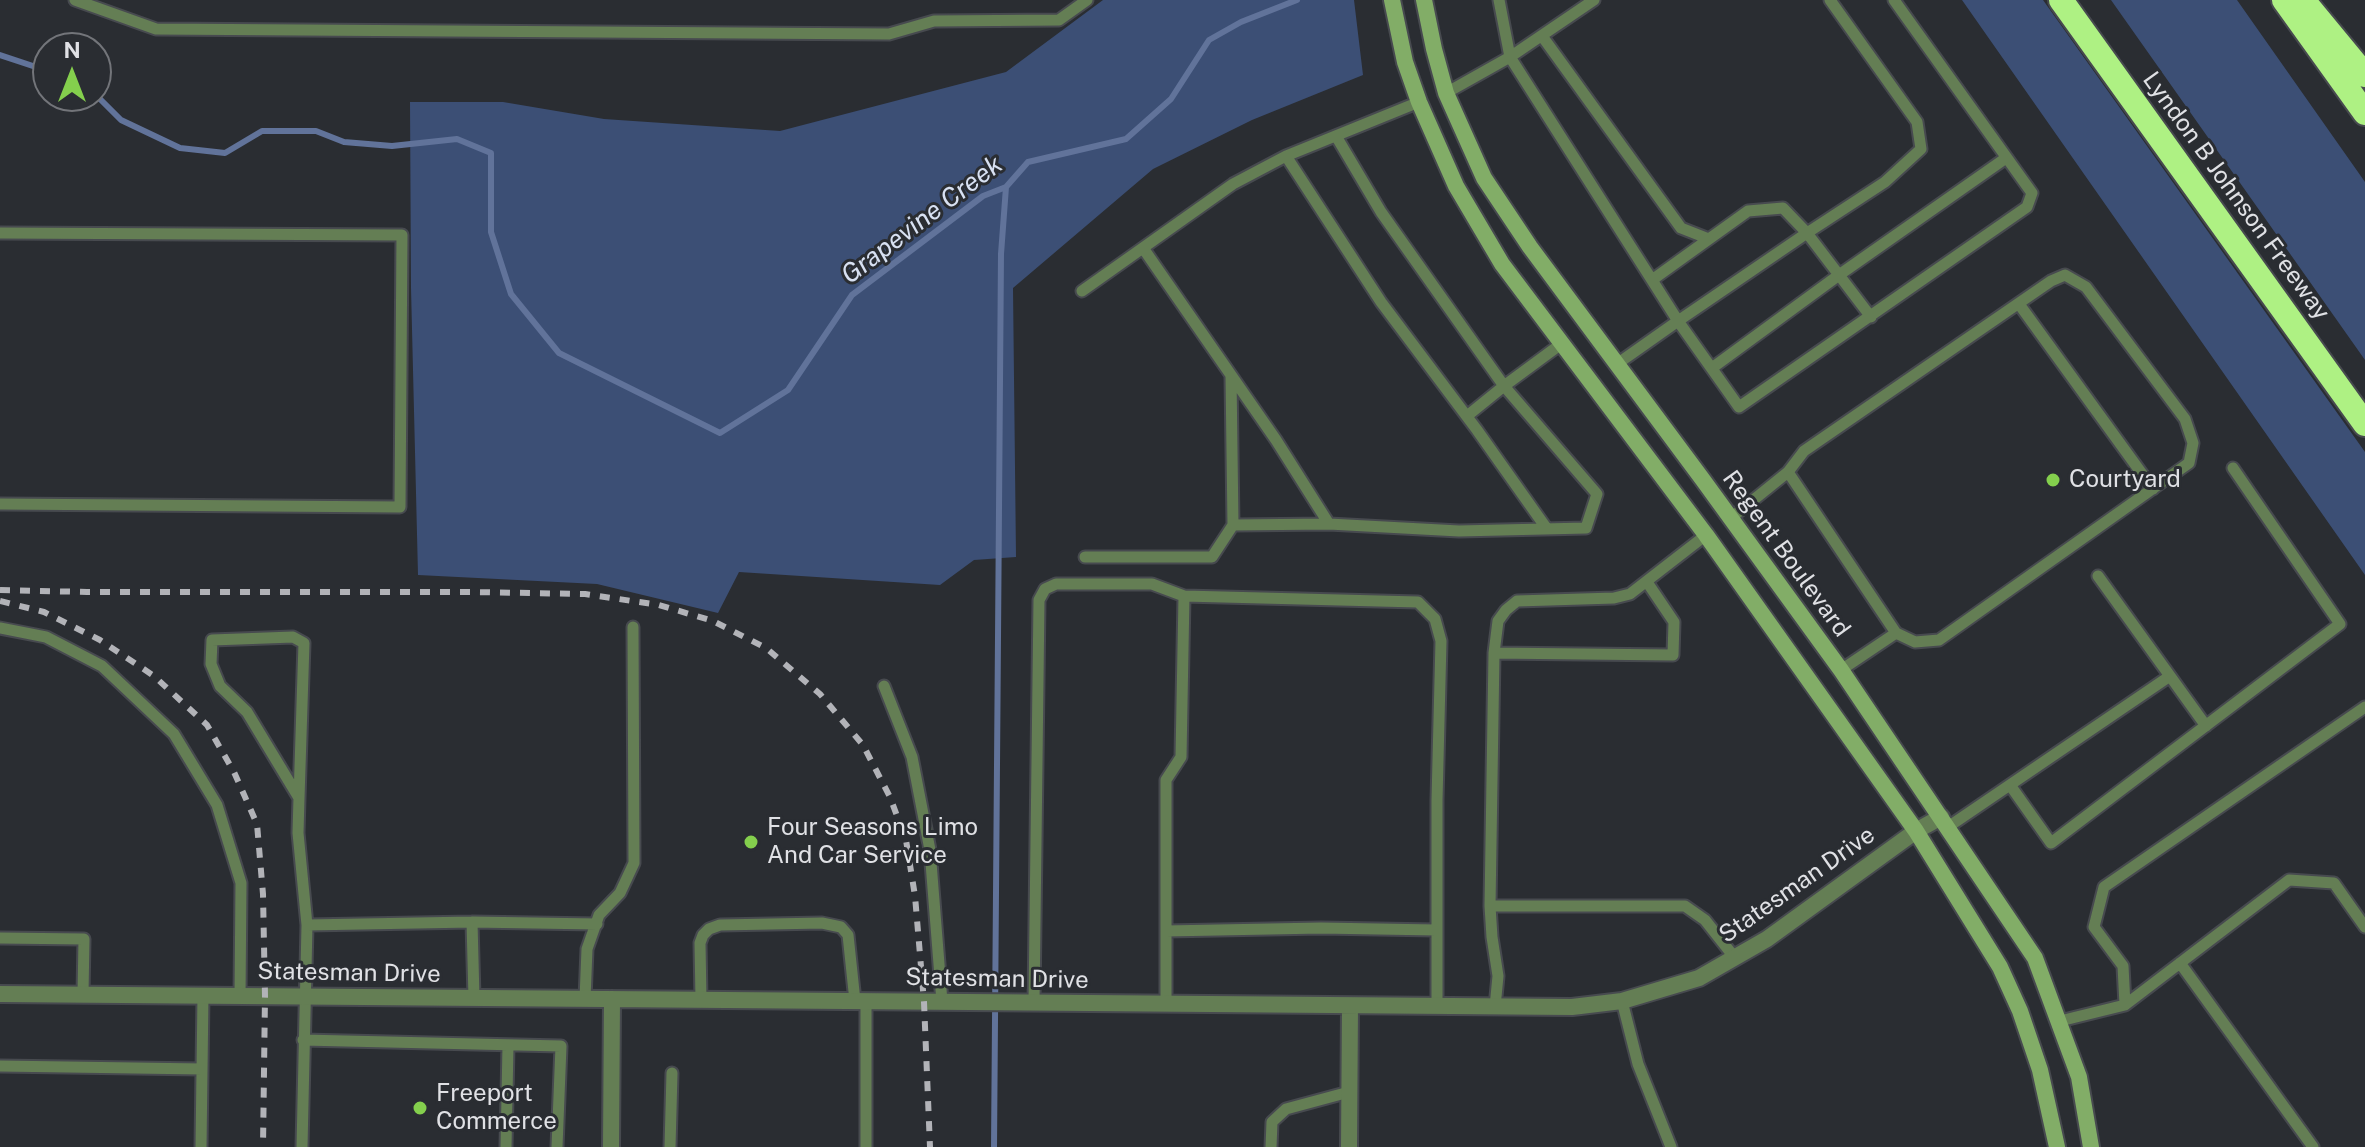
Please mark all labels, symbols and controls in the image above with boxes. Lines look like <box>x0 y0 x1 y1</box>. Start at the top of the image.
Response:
north arrow <box>32 32 112 112</box>
text: N <box>63 37 81 63</box>
street label: Lyndon B Johnson Freeway <box>2136 66 2336 326</box>
water label: Grapevine Creek <box>835 149 1009 291</box>
street label: Regent Boulevard <box>1716 465 1856 643</box>
place label: Courtyard <box>2069 466 2181 494</box>
marker: Courtyard <box>2044 471 2062 489</box>
place label: Four Seasons Limo And Car Service <box>767 814 978 870</box>
street label: Statesman Drive <box>1714 821 1880 949</box>
marker: Four Seasons Limo And Car Service <box>742 833 760 851</box>
street label: Statesman Drive <box>257 957 441 989</box>
street label: Statesman Drive <box>905 963 1089 995</box>
place label: Freeport Commerce <box>436 1080 557 1136</box>
marker: Freeport Commerce <box>411 1099 429 1117</box>

